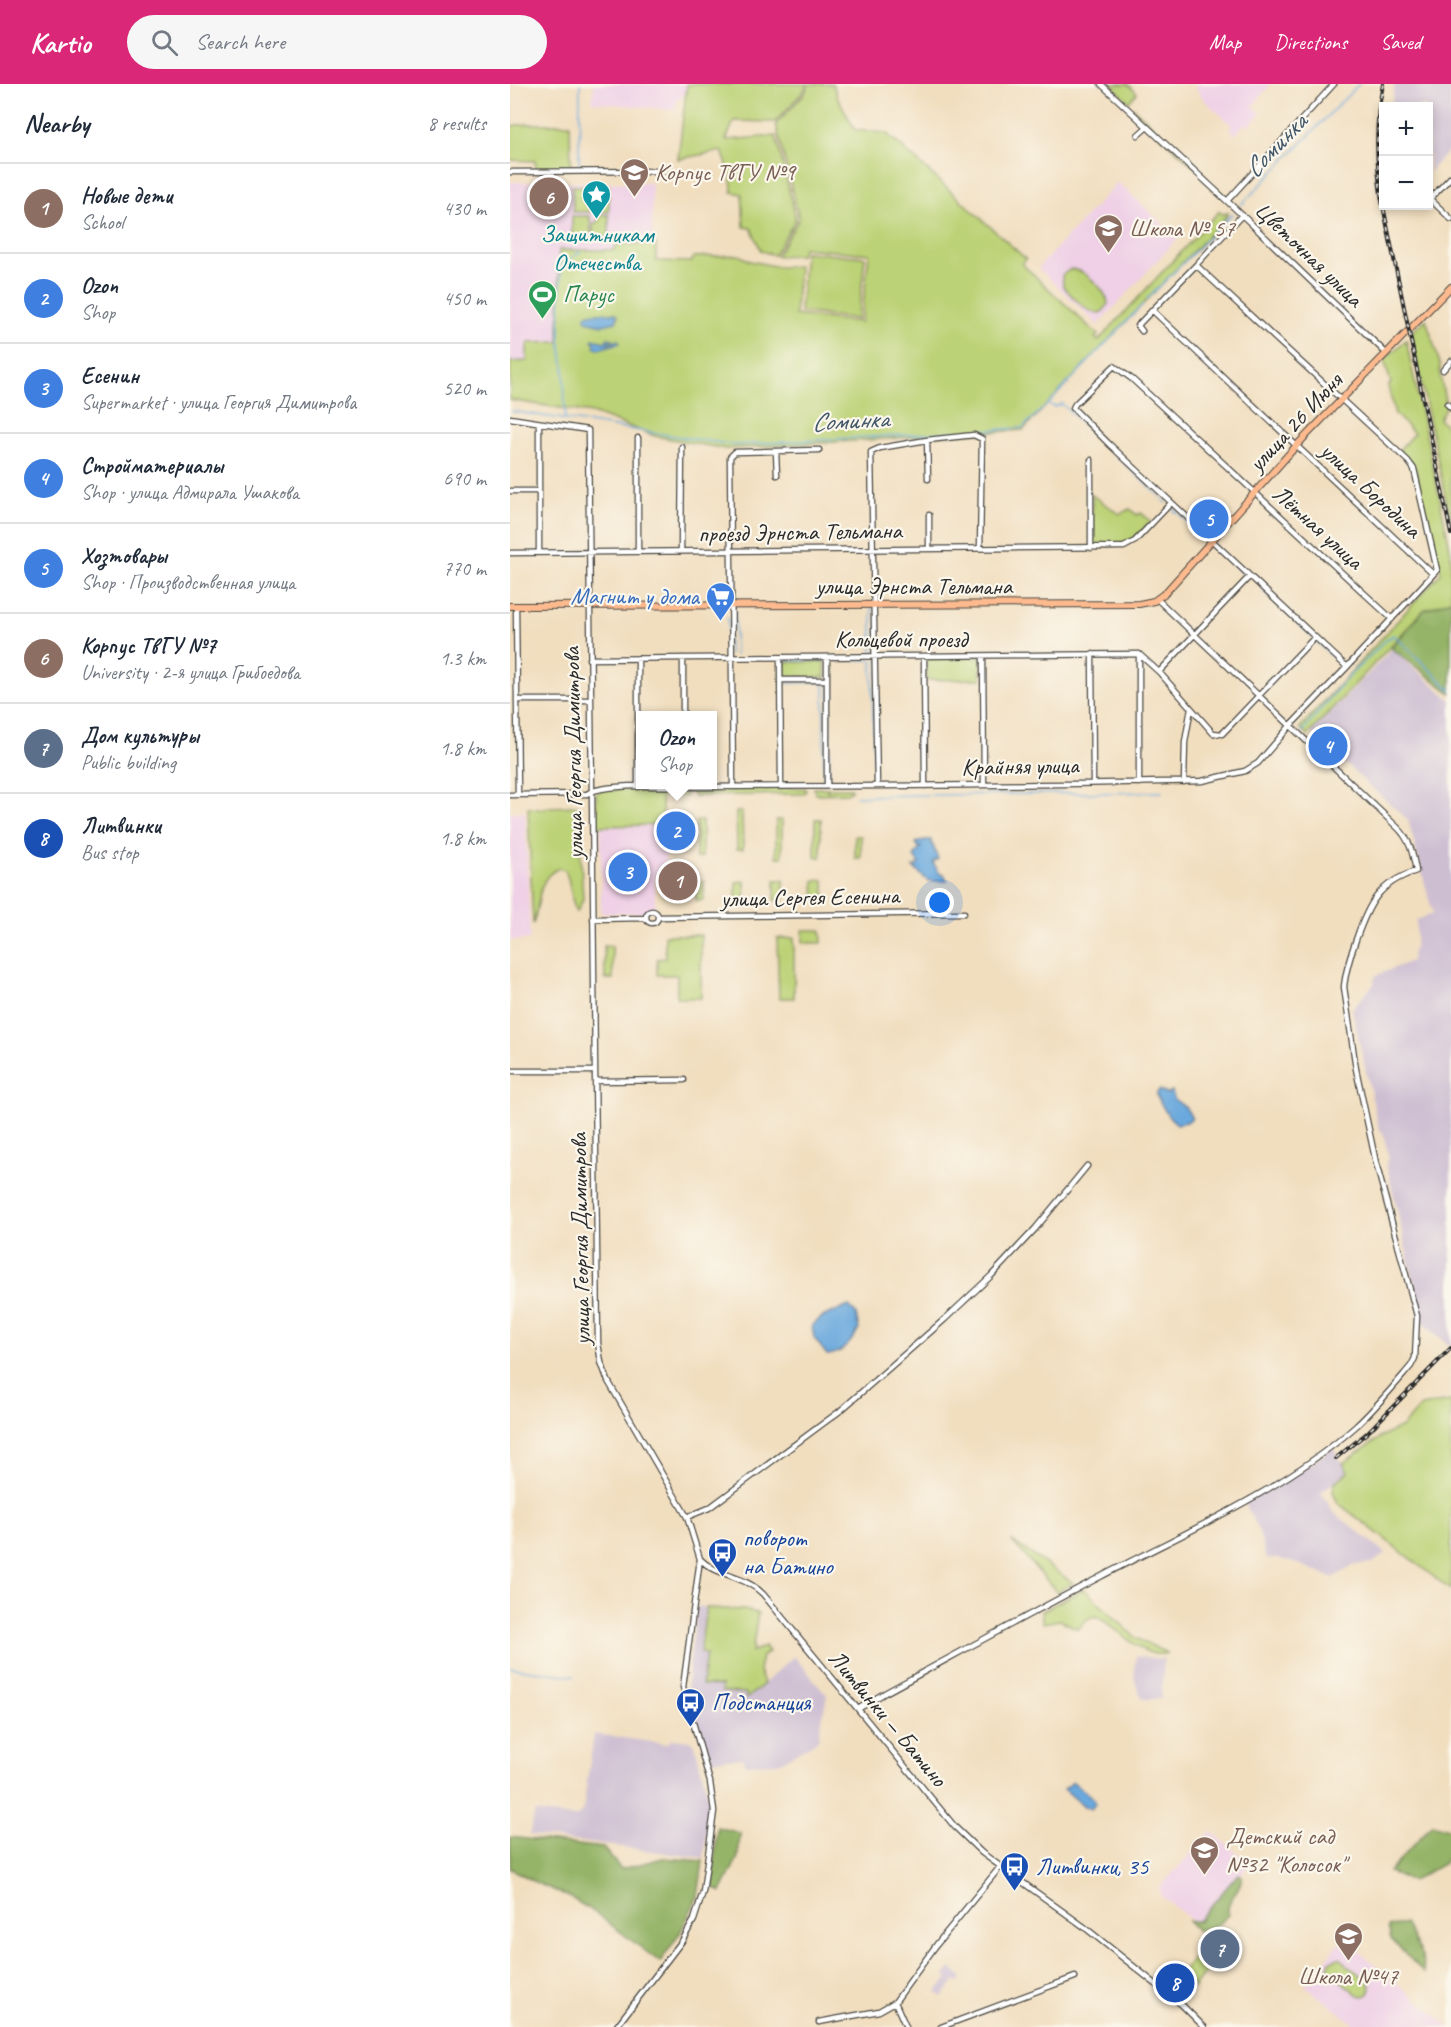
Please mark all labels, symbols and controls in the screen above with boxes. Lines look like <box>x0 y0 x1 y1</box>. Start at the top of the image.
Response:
search box <box>127 15 547 69</box>
text: Kartio <box>30 25 91 60</box>
icon: search <box>148 26 181 59</box>
text: Search here <box>196 28 285 56</box>
text: Map <box>1209 29 1241 55</box>
text: Directions <box>1274 29 1347 55</box>
text: Saved <box>1380 29 1421 55</box>
map controls <box>1379 102 1433 210</box>
button: + <box>1379 102 1433 156</box>
water label: Соминка <box>1237 104 1316 184</box>
text: Nearby <box>24 107 89 140</box>
text: 8 results <box>427 111 486 136</box>
school or university icon: Корпус ТвГУ №9 <box>618 156 650 198</box>
button: − <box>1379 156 1433 210</box>
place label: Корпус ТвГУ №9 <box>655 157 797 187</box>
pin: 6 <box>530 174 568 220</box>
place icon: Защитникам Отечества <box>581 178 613 220</box>
text: Новые дети <box>81 182 172 210</box>
street label: Цветочная улица <box>1248 195 1371 314</box>
text: 1 <box>39 196 48 221</box>
text: 430 m <box>443 196 486 221</box>
text: School <box>81 210 124 235</box>
school or university icon: Школа № 57 <box>1092 212 1124 254</box>
place label: Школа № 57 <box>1129 213 1236 243</box>
place label: Защитникам Отечества <box>541 219 655 277</box>
text: Ozon <box>81 272 118 300</box>
sports icon: Парус <box>526 278 558 320</box>
place label: Парус <box>563 279 615 309</box>
text: 2 <box>39 286 48 311</box>
text: 450 m <box>443 286 486 311</box>
text: Shop <box>81 300 115 325</box>
text: Есенин <box>81 362 139 390</box>
street label: улица 26 Июня <box>1240 365 1349 479</box>
text: 3 <box>39 376 48 401</box>
text: 520 m <box>443 376 486 401</box>
text: Supermarket · улица Георгия Димитрова <box>81 390 356 415</box>
water label: Соминка <box>811 402 893 439</box>
street label: улица Бородина <box>1313 434 1429 545</box>
text: Стройматериалы <box>81 452 223 480</box>
text: 4 <box>39 466 48 491</box>
text: 690 m <box>443 466 486 491</box>
street label: Лётная улица <box>1266 478 1371 576</box>
text: Shop · улица Адмирала Ушакова <box>81 480 299 505</box>
pin: 5 <box>1190 496 1228 542</box>
street label: проезд Эрнста Тельмана <box>698 515 904 549</box>
text: Хозтовары <box>81 542 167 570</box>
text: 5 <box>39 556 48 581</box>
text: 770 m <box>443 556 486 581</box>
text: Shop · Производственная улица <box>81 570 295 595</box>
street label: улица Эрнста Тельмана <box>814 571 1014 601</box>
supermarket icon: Магнит у дома <box>704 580 736 622</box>
place label: Магнит у дома <box>570 581 700 611</box>
street label: Кольцевой проезд <box>835 624 970 654</box>
text: Корпус ТвГУ №7 <box>81 632 216 660</box>
street label: улица Георгия Димитрова <box>556 645 590 861</box>
text: 6 <box>39 646 48 671</box>
text: 1.3 km <box>440 646 486 671</box>
text: University · 2-я улица Грибоедова <box>81 660 300 685</box>
popup <box>636 711 717 789</box>
text: Дом культуры <box>81 722 199 750</box>
text: Ozon <box>658 724 695 752</box>
pin: 4 <box>1308 724 1348 768</box>
text: 7 <box>39 736 48 761</box>
text: 1.8 km <box>440 736 486 761</box>
text: Public building <box>81 750 176 775</box>
street label: Крайняя улица <box>961 750 1080 782</box>
text: Shop <box>658 752 692 777</box>
pin: 2 <box>656 808 696 854</box>
text: Литвинки <box>81 812 161 840</box>
text: 8 <box>39 826 48 851</box>
text: 1.8 km <box>440 826 486 851</box>
text: Bus stop <box>81 840 139 865</box>
pin: 3 <box>608 850 648 894</box>
pin: 1 <box>658 858 698 904</box>
street label: улица Сергея Есенина <box>718 880 902 914</box>
your location <box>925 888 954 917</box>
street label: улица Георгия Димитрова <box>563 1131 597 1347</box>
place label: поворот на Батино <box>743 1523 834 1581</box>
bus stop icon: поворот на Батино <box>706 1536 738 1578</box>
street label: Литвинки — Батино <box>822 1643 955 1794</box>
bus stop icon: Подстанция <box>675 1686 707 1728</box>
place label: Подстанция <box>712 1687 812 1717</box>
place label: Детский сад №32 "Колосок" <box>1226 1821 1351 1879</box>
school or university icon: Детский сад №32 "Колосок" <box>1189 1834 1221 1876</box>
bus stop icon: Литвинки, 35 <box>999 1850 1031 1892</box>
place label: Литвинки, 35 <box>1036 1851 1150 1881</box>
school or university icon: Школа №47 <box>1332 1920 1364 1962</box>
pin: 7 <box>1200 1926 1240 1972</box>
pin: 8 <box>1156 1960 1194 2006</box>
place label: Школа №47 <box>1298 1961 1399 1991</box>

